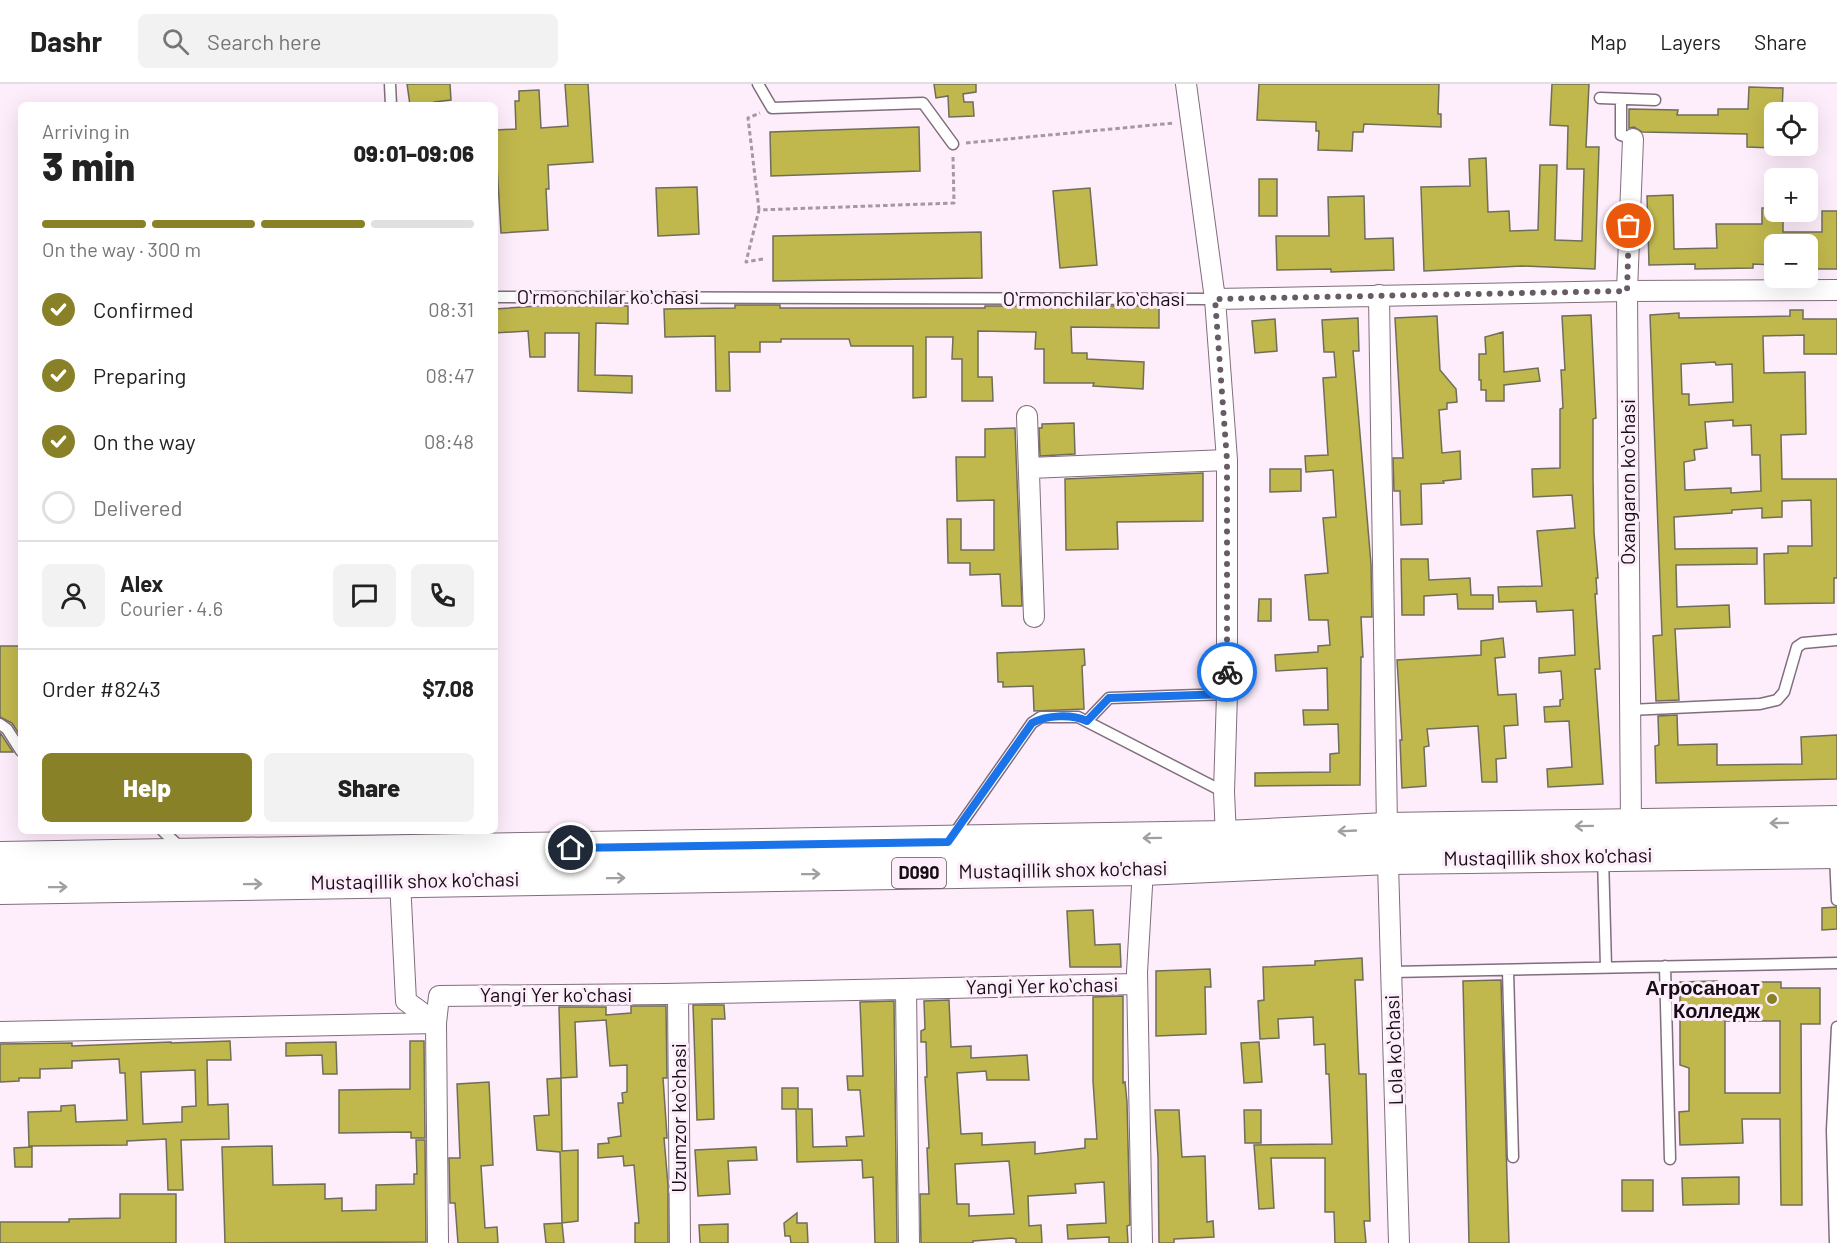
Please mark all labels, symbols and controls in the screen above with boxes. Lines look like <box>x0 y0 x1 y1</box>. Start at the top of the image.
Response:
search box <box>138 14 558 68</box>
text: Dashr <box>30 24 102 58</box>
icon: search <box>159 25 192 58</box>
text: Search here <box>207 28 321 54</box>
text: Map <box>1590 29 1627 54</box>
text: Layers <box>1660 29 1721 54</box>
text: Share <box>1754 29 1807 54</box>
map controls <box>1764 102 1818 288</box>
button: locate <box>1764 102 1818 156</box>
text: Arriving in <box>42 119 130 143</box>
text: 09:01–09:06 <box>353 140 474 166</box>
text: 3 min <box>42 142 135 189</box>
button: + <box>1764 168 1818 222</box>
pin <box>1603 200 1654 251</box>
icon: bag <box>1612 209 1645 242</box>
button: − <box>1764 234 1818 288</box>
text: On the way · 300 m <box>42 237 201 261</box>
street label: Oʻrmonchilar koʻchasi <box>517 284 699 308</box>
street label: Oʻrmonchilar koʻchasi <box>1003 286 1185 310</box>
icon: check <box>42 293 75 326</box>
text: Confirmed <box>93 296 193 322</box>
text: 08:31 <box>428 297 474 321</box>
icon: check <box>42 359 75 392</box>
text: Preparing <box>93 362 186 388</box>
text: 08:47 <box>426 363 474 387</box>
street label: Oxangaron koʻchasi <box>1615 399 1639 565</box>
icon: check <box>42 425 75 458</box>
text: On the way <box>93 428 196 454</box>
text: 08:48 <box>424 429 474 453</box>
text: Delivered <box>93 494 182 520</box>
button: person <box>42 564 105 627</box>
button: chat <box>333 564 396 627</box>
button: phone <box>411 564 474 627</box>
text: Alex <box>120 570 163 596</box>
text: Courier · 4.6 <box>120 596 223 620</box>
courier <box>1197 642 1257 702</box>
icon: bike <box>1211 656 1244 689</box>
text: Order #8243 <box>42 675 161 701</box>
text: $7.08 <box>422 675 474 701</box>
button: Help <box>42 753 252 822</box>
button: Share <box>264 753 474 822</box>
one-way arrow <box>1769 817 1789 828</box>
one-way arrow <box>1574 820 1594 832</box>
pin <box>545 822 596 873</box>
one-way arrow <box>1337 826 1357 837</box>
icon: home <box>554 831 587 864</box>
one-way arrow <box>1142 832 1162 844</box>
street label: Mustaqillik shox ko'chasi <box>1443 842 1653 870</box>
street label: Mustaqillik shox ko'chasi <box>958 855 1168 883</box>
road number: D090 <box>892 858 946 888</box>
street label: Mustaqillik shox ko'chasi <box>310 866 520 894</box>
one-way arrow <box>801 869 821 880</box>
one-way arrow <box>606 872 626 884</box>
one-way arrow <box>243 878 263 890</box>
one-way arrow <box>48 881 68 893</box>
street label: Yangi Yer koʻchasi <box>965 972 1119 998</box>
place label: Агросаноат Колледж <box>1645 975 1761 1022</box>
street label: Yangi Yer koʻchasi <box>480 982 632 1006</box>
marker: Агросаноат Колледж <box>1765 992 1779 1006</box>
street label: Lola koʻchasi <box>1379 994 1407 1106</box>
street label: Uzumzor koʻchasi <box>666 1043 690 1193</box>

